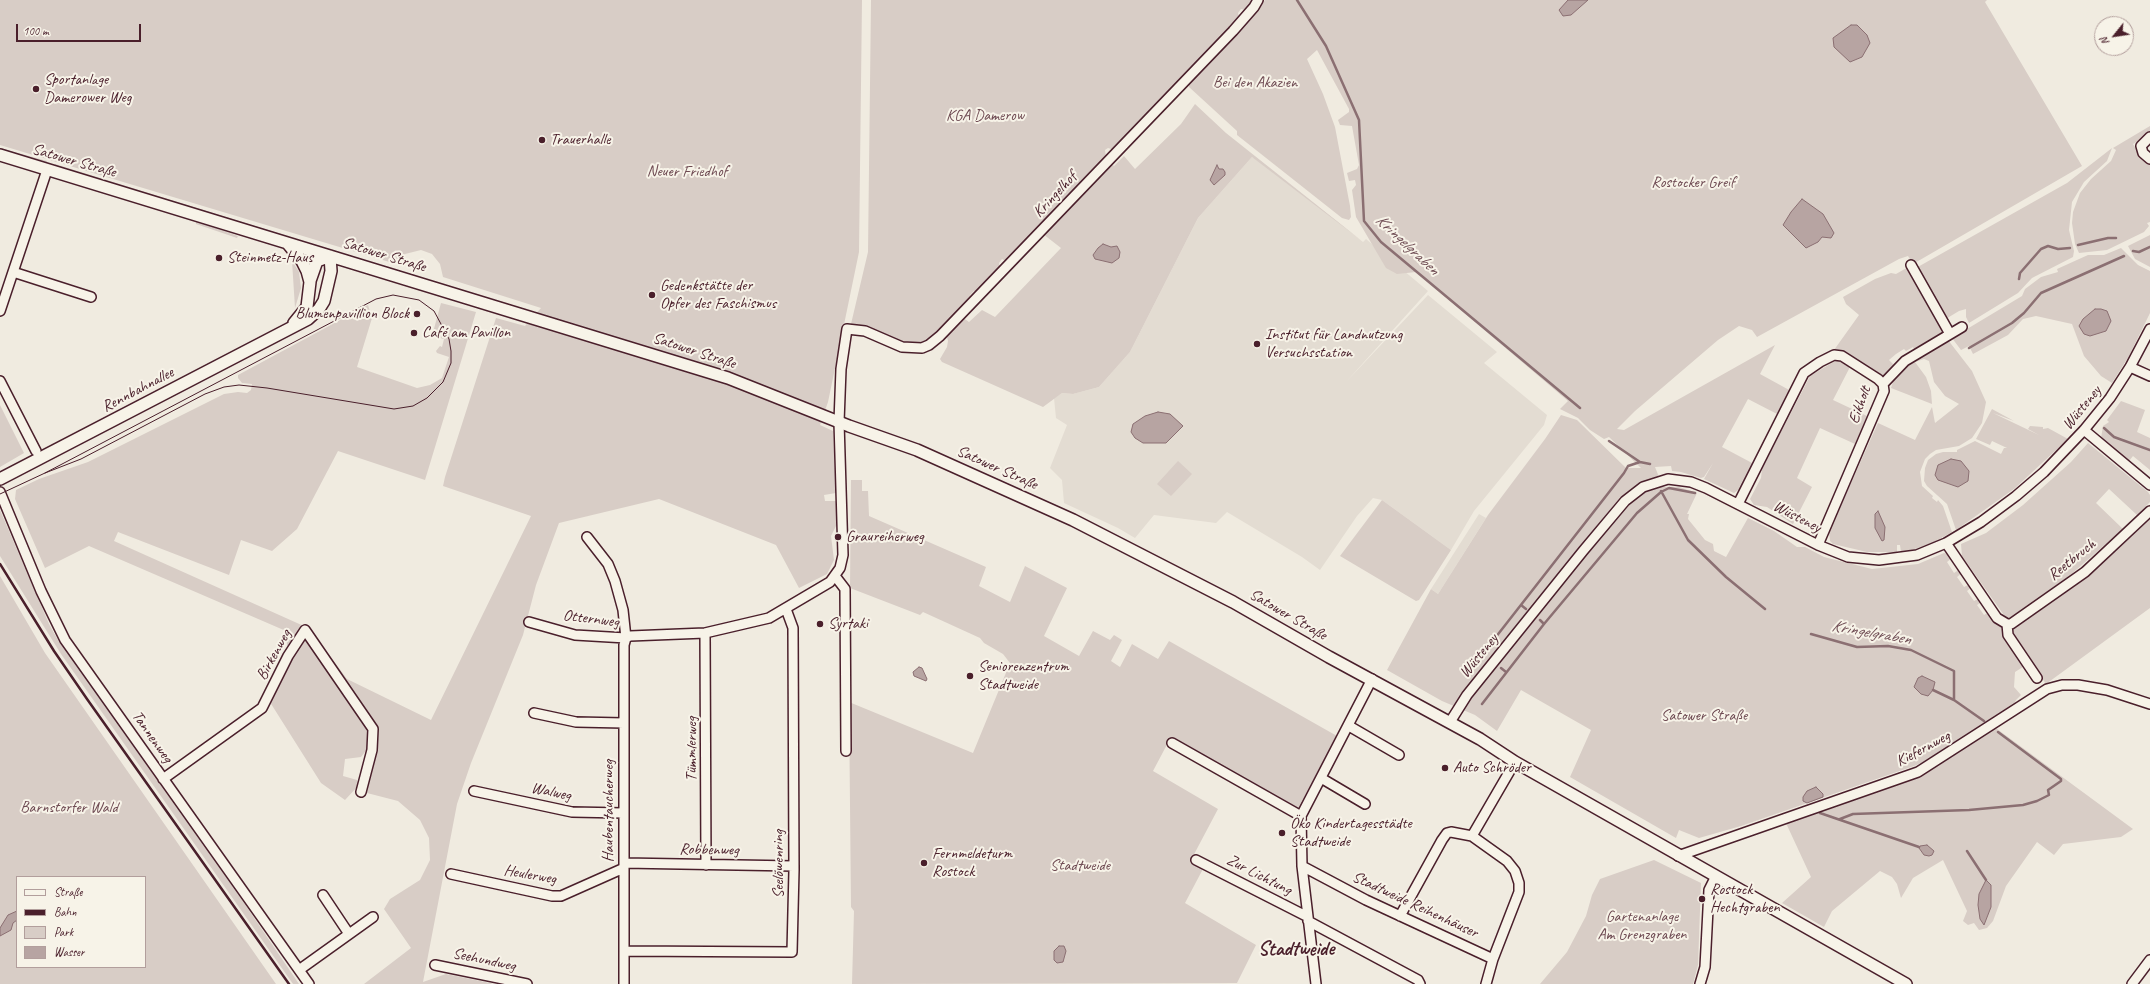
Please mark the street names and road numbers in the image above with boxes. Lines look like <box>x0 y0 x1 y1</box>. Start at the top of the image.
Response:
street label: Satower Straße <box>30 140 118 182</box>
street label: Kringelhof <box>1029 168 1081 222</box>
street label: Satower Straße <box>340 233 428 277</box>
street label: Satower Straße <box>650 329 738 373</box>
street label: Rennbahnallee <box>99 363 177 417</box>
street label: Wüsteney <box>2058 382 2106 434</box>
street label: Eikholt <box>1844 384 1876 426</box>
street label: Satower Straße <box>954 442 1040 494</box>
street label: Wüsteney <box>1770 497 1824 537</box>
street label: Reetbruch <box>2044 535 2100 585</box>
street label: Satower Straße <box>1246 585 1330 645</box>
street label: Otternweg <box>562 606 620 632</box>
street label: Birkenweg <box>252 626 296 684</box>
street label: Wüsteney <box>1455 630 1503 682</box>
street label: Tannenweg <box>127 707 177 767</box>
street label: Tümmlerweg <box>682 717 702 781</box>
street label: Kiefernweg <box>1893 727 1953 771</box>
street label: Haubentaucherweg <box>599 760 619 862</box>
street label: Walweg <box>529 778 573 806</box>
street label: Seelöwenring <box>769 830 789 898</box>
street label: Robbenweg <box>679 840 739 860</box>
street label: Zur Lichtung <box>1223 850 1295 900</box>
street label: Heulerweg <box>502 861 558 889</box>
street label: Stadtweide Reihenhäuser <box>1349 867 1481 943</box>
street label: Seehundweg <box>451 944 517 976</box>

